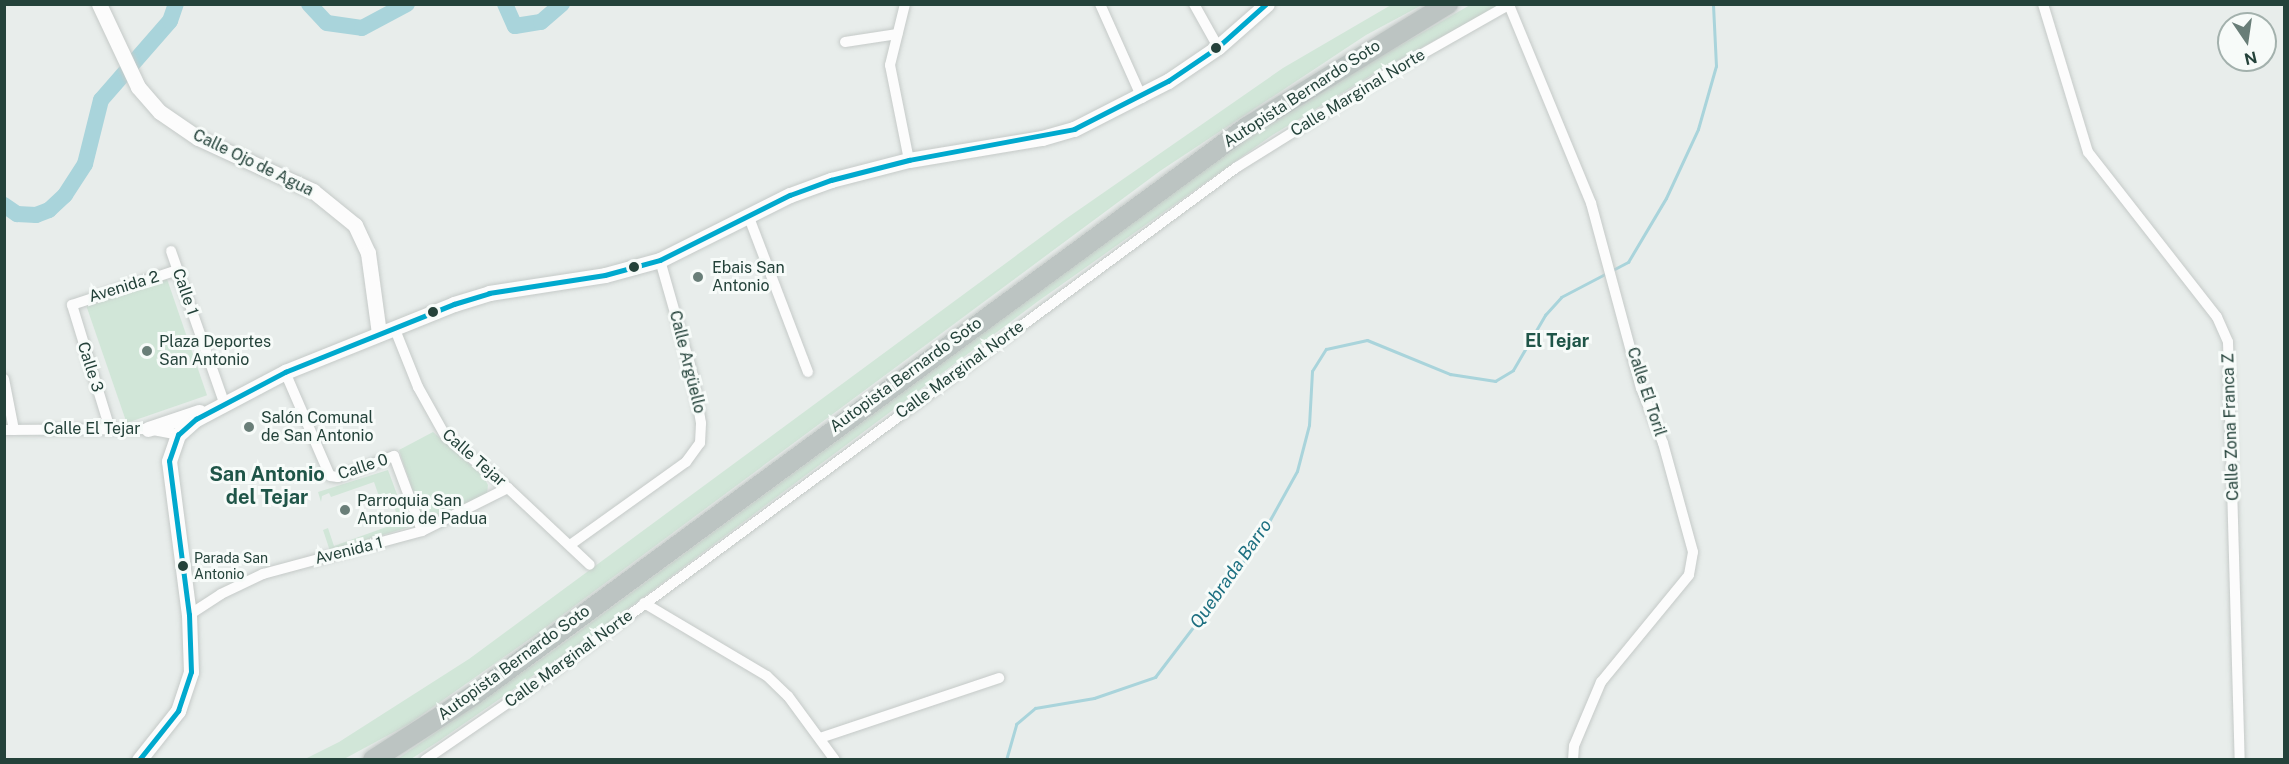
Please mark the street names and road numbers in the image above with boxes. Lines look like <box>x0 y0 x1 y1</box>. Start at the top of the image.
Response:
street label: Autopista Bernardo Soto <box>1220 36 1384 152</box>
street label: Calle Marginal Norte <box>1287 45 1429 141</box>
street label: Calle Ojo de Agua <box>189 125 317 201</box>
street label: Calle 1 <box>168 266 202 318</box>
street label: Avenida 2 <box>87 267 161 307</box>
street label: Calle Argüello <box>665 309 709 415</box>
street label: Autopista Bernardo Soto <box>826 313 986 437</box>
street label: Calle Marginal Norte <box>892 317 1028 423</box>
street label: Calle 3 <box>73 339 107 395</box>
street label: Calle El Toril <box>1623 345 1669 439</box>
street label: Calle Zona Franca Z <box>2219 353 2243 501</box>
street label: Calle El Tejar <box>44 419 140 439</box>
street label: Calle Tejar <box>438 425 510 491</box>
street label: Calle 0 <box>336 450 390 484</box>
street label: Avenida 1 <box>313 533 385 569</box>
street label: Autopista Bernardo Soto <box>434 601 594 725</box>
street label: Calle Marginal Norte <box>501 606 637 712</box>

